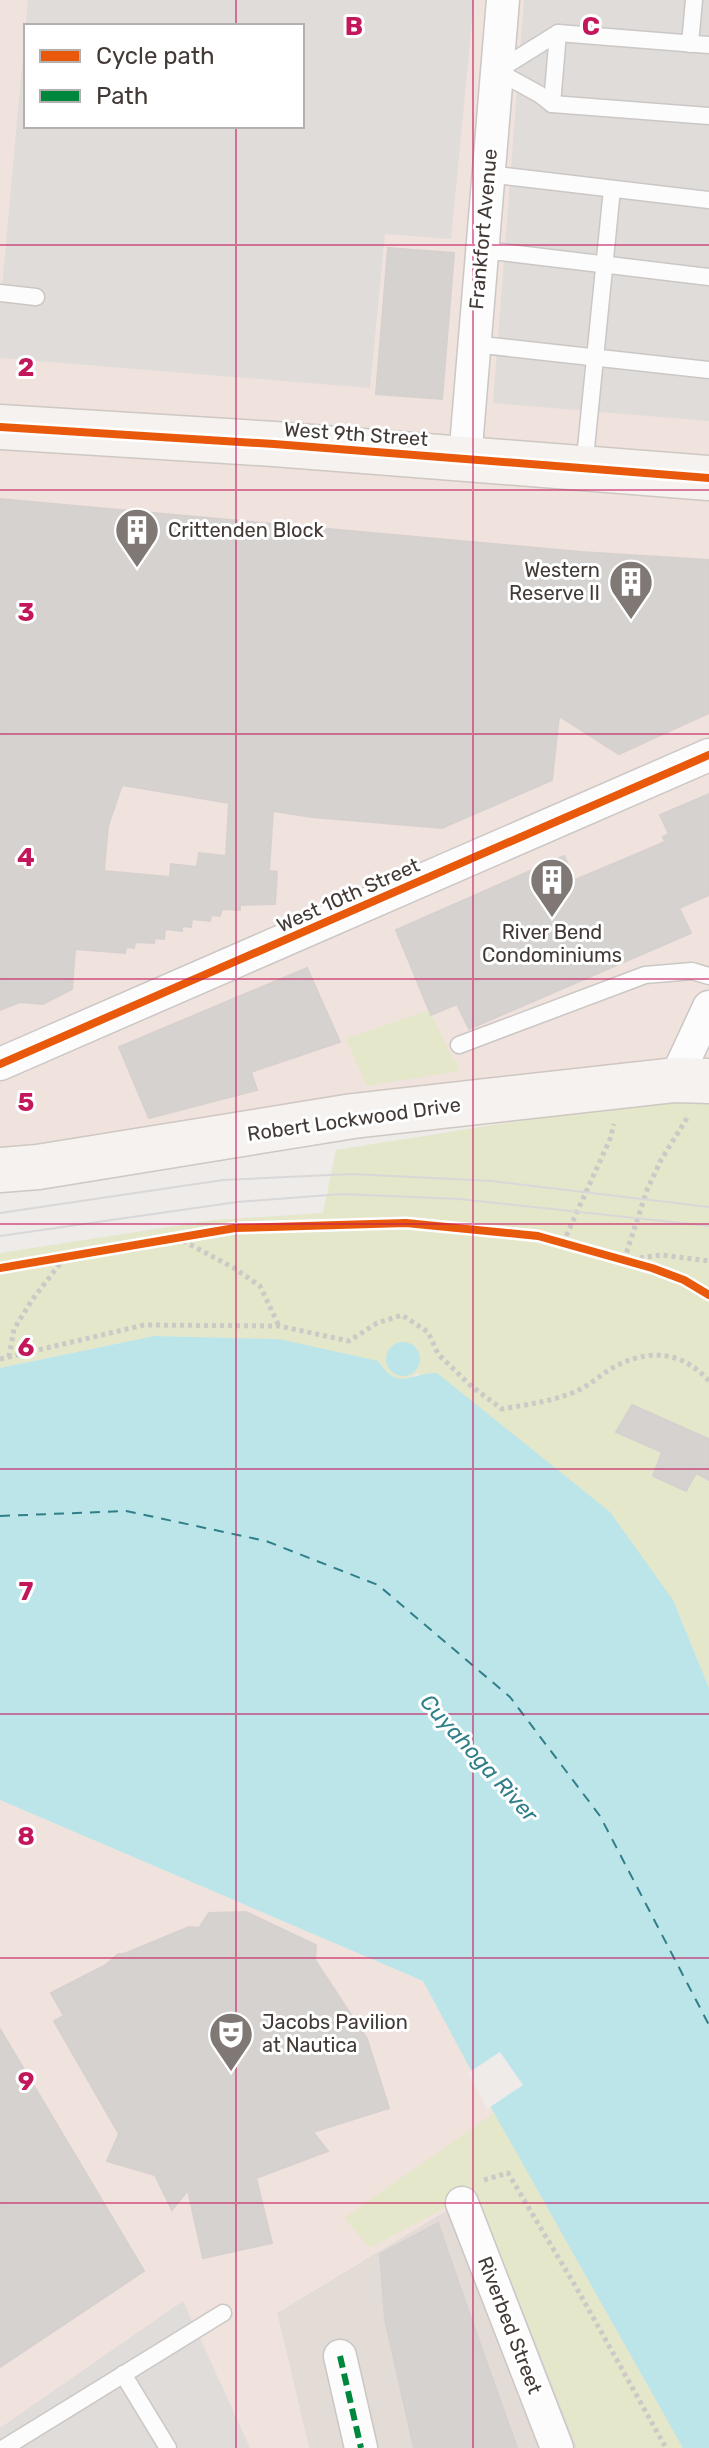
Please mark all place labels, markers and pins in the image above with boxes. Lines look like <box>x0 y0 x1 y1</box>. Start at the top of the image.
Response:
building icon: Crittenden Block <box>113 506 161 569</box>
place label: Crittenden Block <box>168 518 325 542</box>
place label: Western Reserve II <box>509 558 600 605</box>
building icon: Western Reserve II <box>607 558 655 621</box>
building icon: River Bend Condominiums <box>528 856 576 919</box>
place label: River Bend Condominiums <box>482 920 622 967</box>
theatre icon: Jacobs Pavilion at Nautica <box>207 2010 255 2073</box>
place label: Jacobs Pavilion at Nautica <box>262 2010 408 2057</box>

